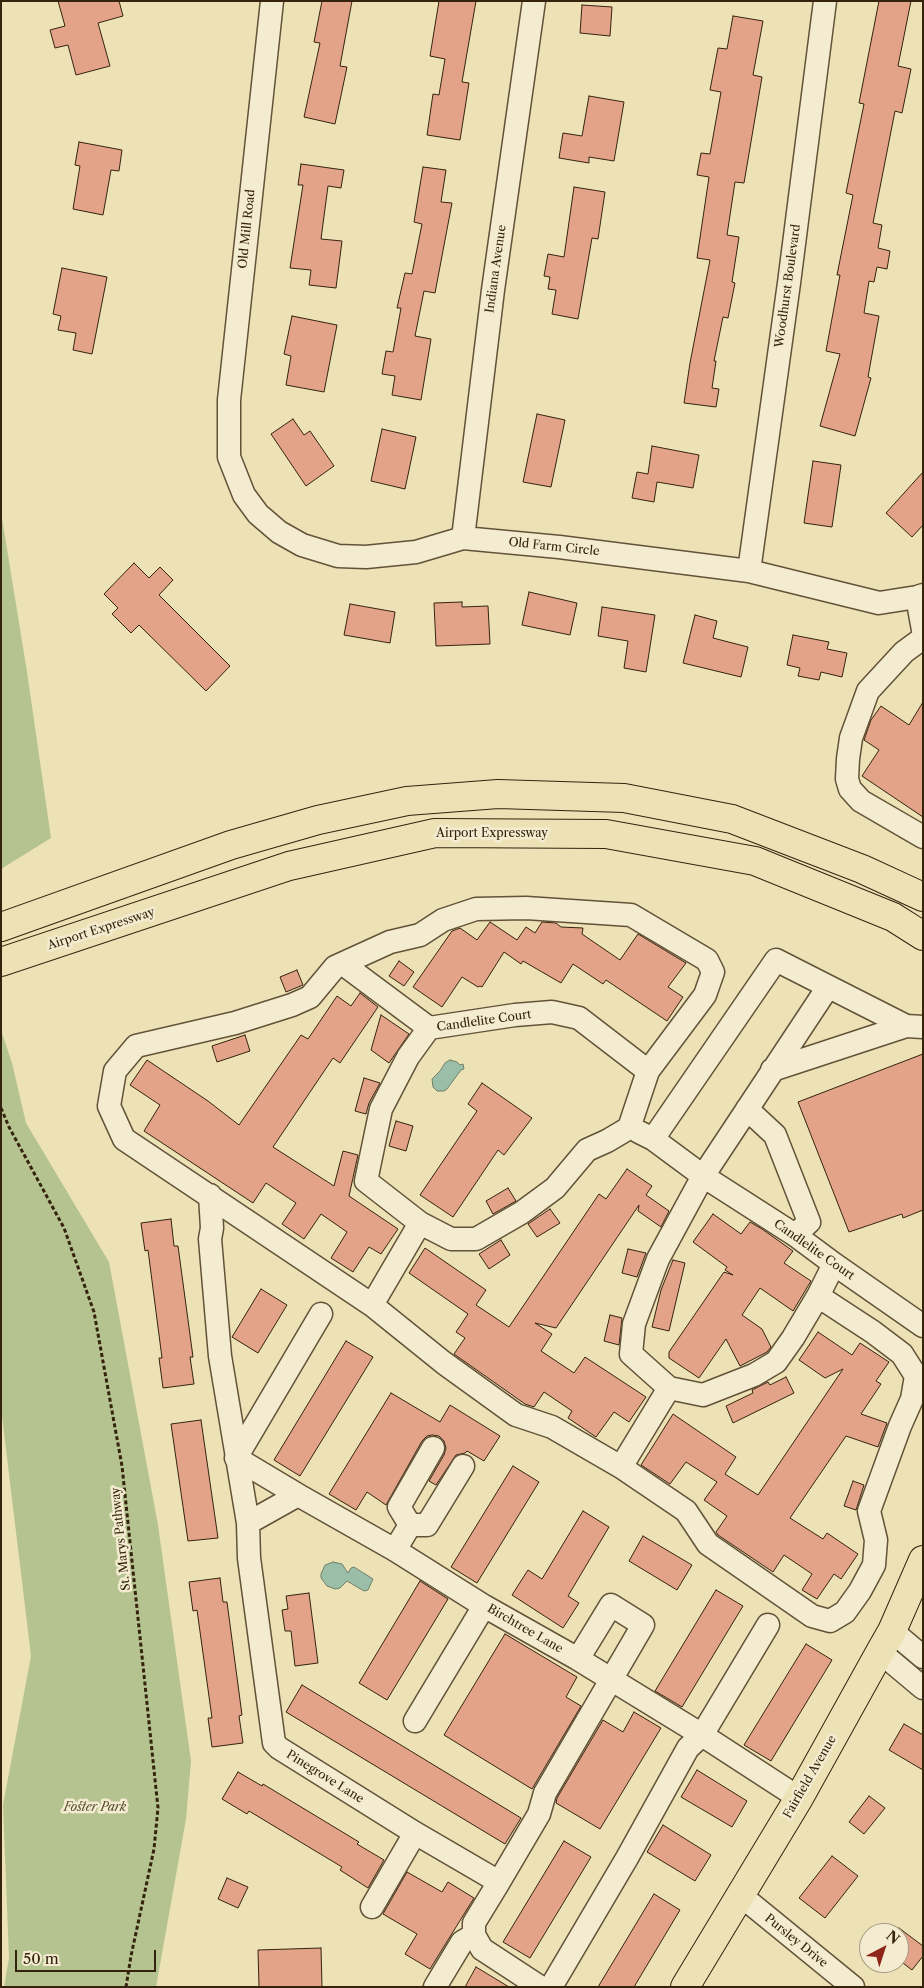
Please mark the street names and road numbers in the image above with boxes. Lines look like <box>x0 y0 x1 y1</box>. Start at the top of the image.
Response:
street label: Old Mill Road <box>236 189 258 269</box>
street label: Woodhurst Boulevard <box>772 223 804 349</box>
street label: Indiana Avenue <box>483 224 509 314</box>
street label: Old Farm Circle <box>508 535 600 559</box>
street label: Airport Expressway <box>436 827 548 841</box>
street label: Airport Expressway <box>46 905 156 953</box>
street label: Candlelite Court <box>436 1007 532 1035</box>
street label: Candlelite Court <box>771 1217 857 1283</box>
street label: St. Marys Pathway <box>108 1487 134 1591</box>
street label: Birchtree Lane <box>485 1602 565 1656</box>
street label: Fairfield Avenue <box>780 1733 840 1821</box>
street label: Pinegrove Lane <box>284 1747 366 1807</box>
street label: Pursley Drive <box>762 1911 830 1971</box>

